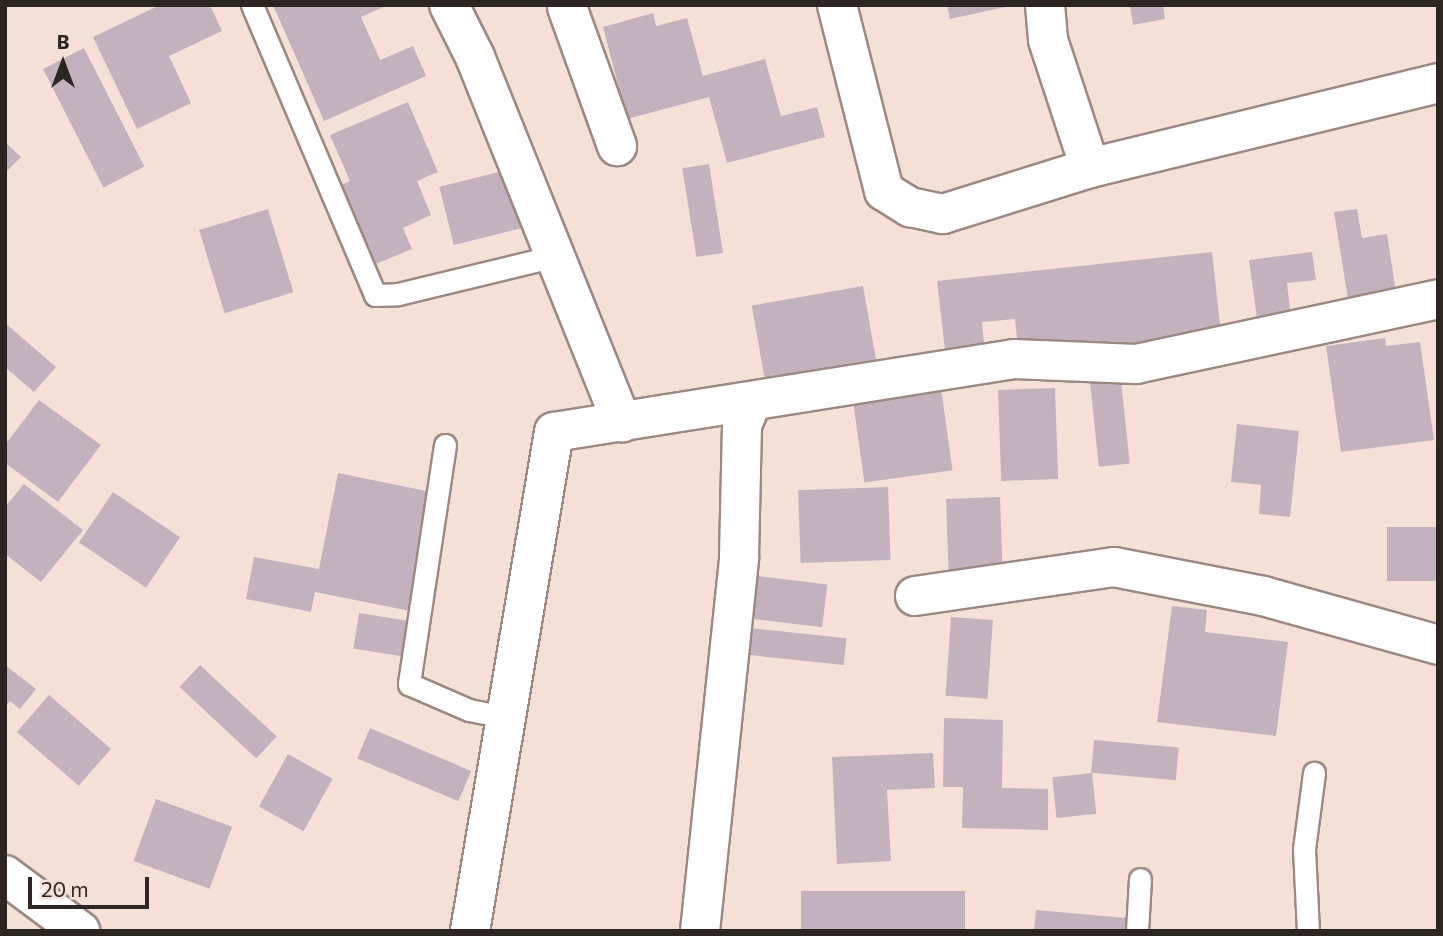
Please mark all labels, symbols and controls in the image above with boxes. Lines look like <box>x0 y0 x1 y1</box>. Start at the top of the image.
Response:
north arrow <box>28 28 98 98</box>
text: B <box>57 30 69 53</box>
scale bar <box>32 862 152 906</box>
text: 20 m <box>41 876 89 901</box>

